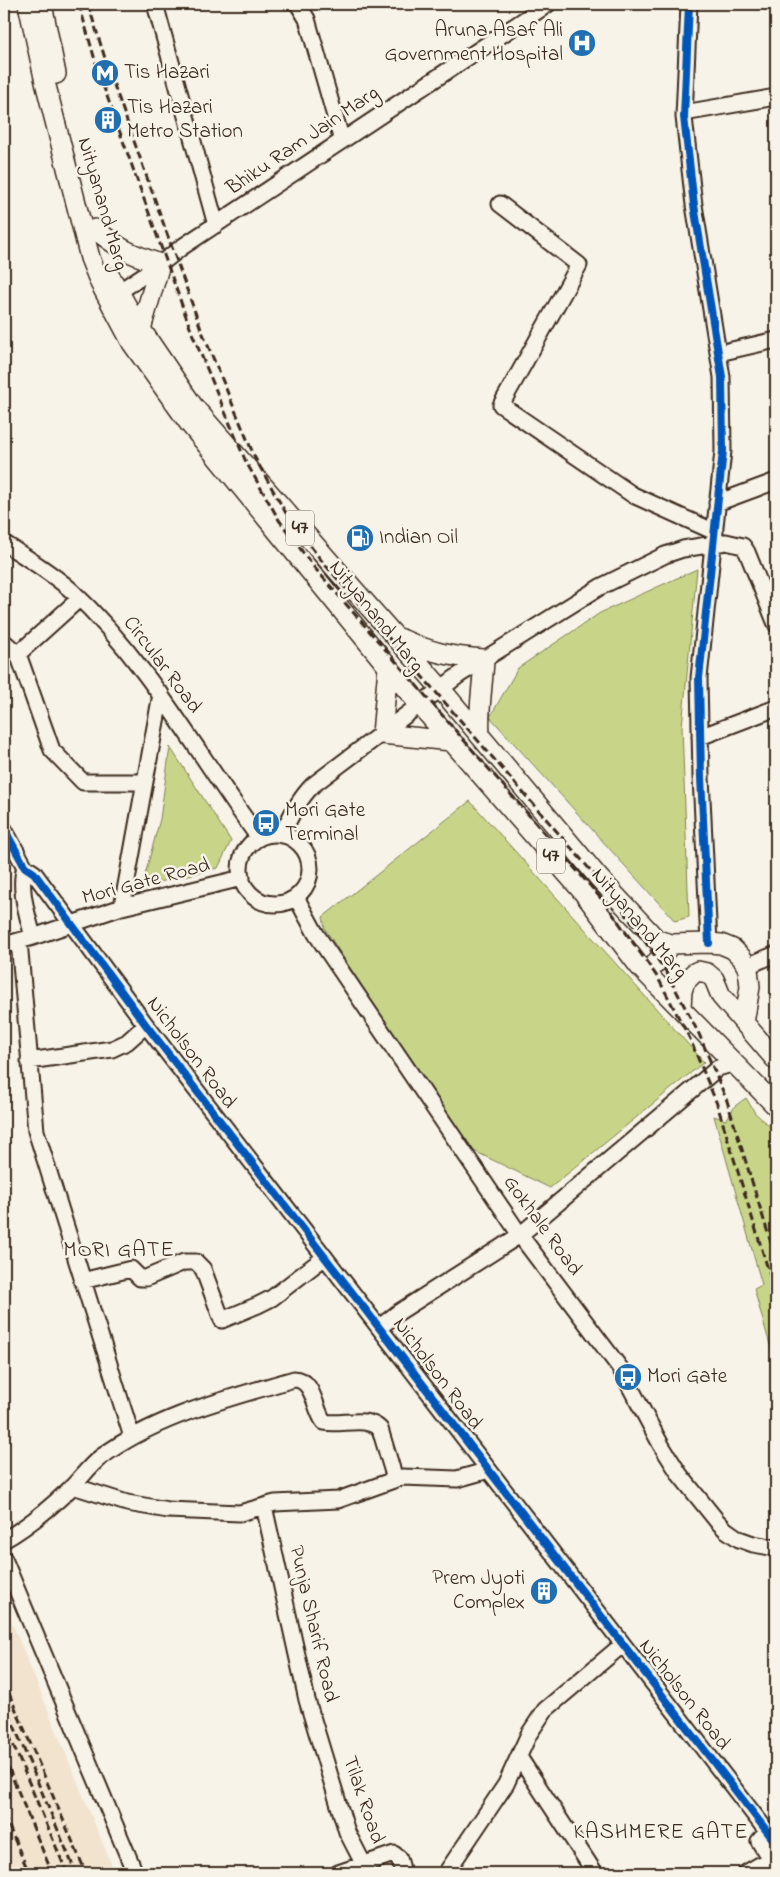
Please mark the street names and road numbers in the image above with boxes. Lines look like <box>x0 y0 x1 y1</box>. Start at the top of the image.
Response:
street label: Bhiku Ram Jain Marg <box>220 79 387 206</box>
street label: Nityanand Marg <box>67 134 135 275</box>
road number: 47 <box>286 510 314 546</box>
street label: Nityanand Marg <box>320 554 431 681</box>
street label: Circular Road <box>115 610 209 720</box>
road number: 47 <box>537 838 565 874</box>
street label: Mori Gate Road <box>79 850 213 913</box>
street label: Nityanand Marg <box>582 862 695 987</box>
street label: Nicholson Road <box>139 990 243 1116</box>
street label: Gokhale Road <box>495 1170 589 1283</box>
street label: Nicholson Road <box>385 1311 489 1437</box>
street label: Punja Sharif Road <box>280 1543 346 1705</box>
street label: Nicholson Road <box>631 1633 737 1757</box>
street label: Tilak Road <box>334 1752 392 1848</box>

